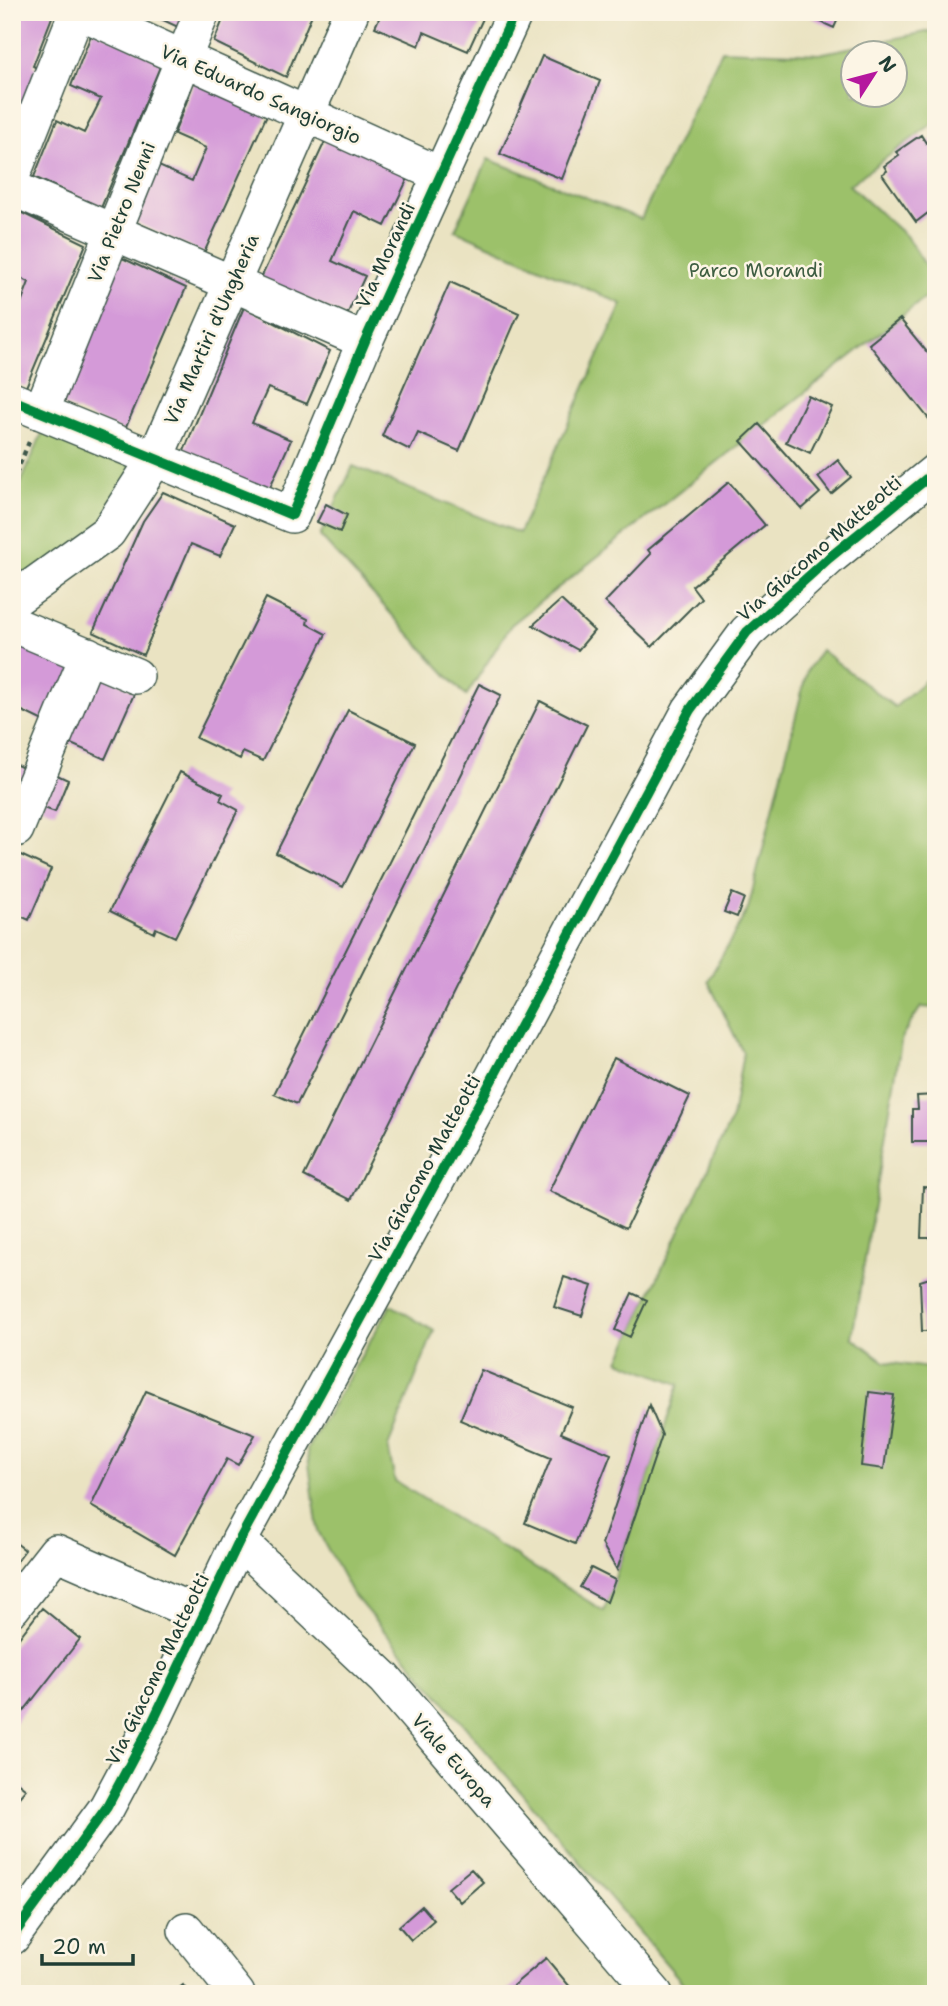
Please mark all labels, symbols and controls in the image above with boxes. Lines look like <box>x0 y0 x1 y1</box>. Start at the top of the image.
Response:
north arrow <box>839 38 909 108</box>
street label: Via Eduardo Sangiorgio <box>157 39 365 150</box>
text: N <box>873 51 902 78</box>
street label: Via Pietro Nenni <box>82 138 161 286</box>
street label: Via Morandi <box>350 198 421 312</box>
street label: Via Martiri d'Ungheria <box>158 230 265 429</box>
park label: Parco Morandi <box>689 258 823 283</box>
street label: Via Giacomo Matteotti <box>732 470 907 627</box>
street label: Via Giacomo Matteotti <box>362 1070 486 1267</box>
street label: Via Giacomo Matteotti <box>100 1569 215 1769</box>
street label: Viale Europa <box>406 1708 501 1813</box>
scale bar <box>42 1922 133 1966</box>
text: 20 m <box>52 1933 106 1961</box>

